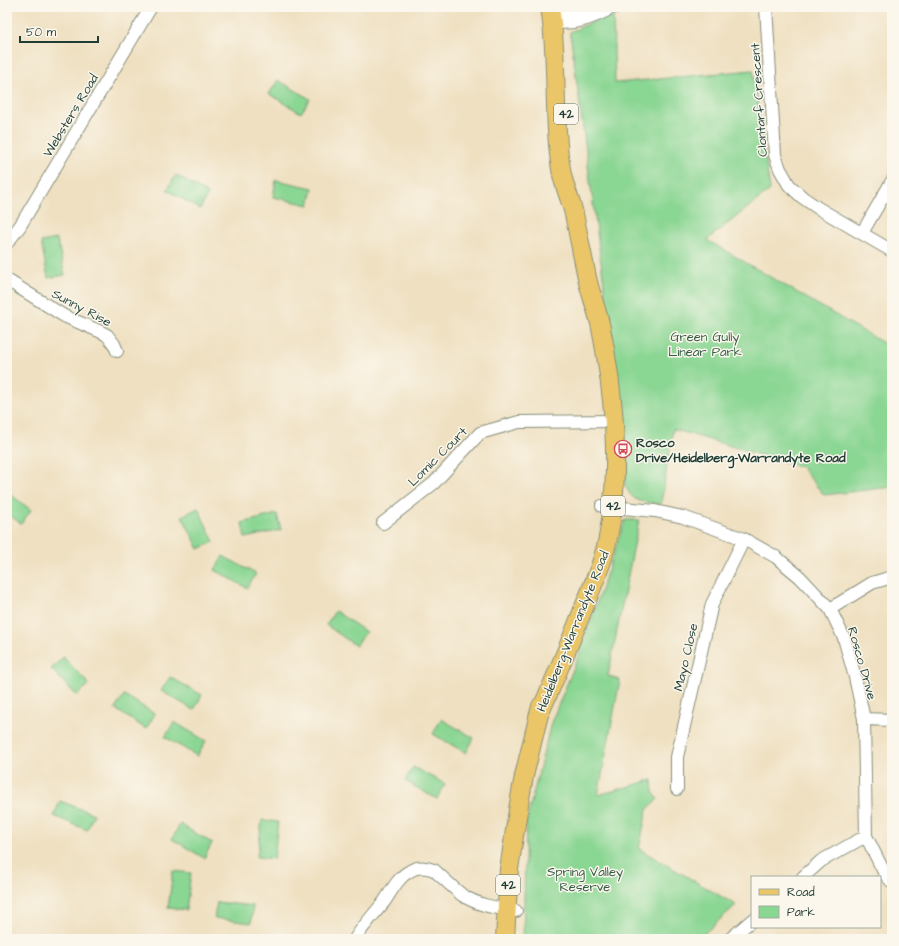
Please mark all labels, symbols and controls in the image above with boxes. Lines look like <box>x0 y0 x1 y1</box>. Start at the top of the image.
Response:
scale bar <box>20 18 98 44</box>
text: 50 m <box>26 24 57 41</box>
street label: Clontarf Crescent <box>746 42 772 157</box>
street label: Websters Road <box>39 70 103 160</box>
road number: 42 <box>554 104 578 124</box>
street label: Sunny Rise <box>48 285 114 332</box>
park label: Green Gully Linear Park <box>668 328 742 361</box>
street label: Lomic Court <box>404 422 472 490</box>
place label: Rosco Drive/Heidelberg-Warrandyte Road <box>636 434 846 469</box>
bus stop icon: Rosco Drive/Heidelberg-Warrandyte Road <box>613 439 633 459</box>
road number: 42 <box>601 496 625 516</box>
street label: Heidelberg-Warrandyte Road <box>532 548 615 715</box>
street label: Mayo Close <box>669 622 703 693</box>
street label: Rosco Drive <box>843 625 881 702</box>
park label: Spring Valley Reserve <box>547 863 623 896</box>
road number: 42 <box>496 875 520 895</box>
legend <box>751 876 881 928</box>
text: Road <box>787 884 815 901</box>
text: Park <box>787 904 815 921</box>

